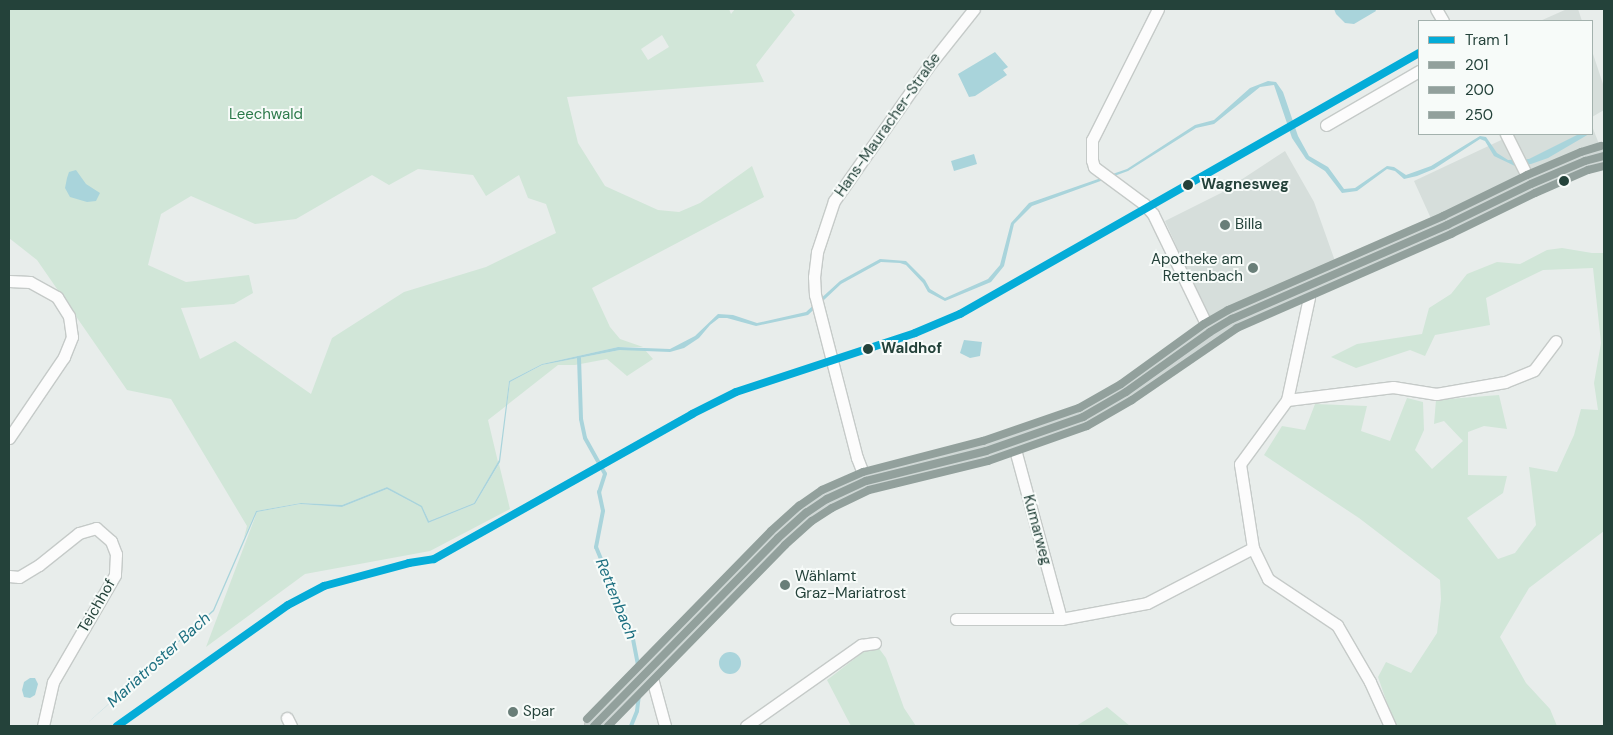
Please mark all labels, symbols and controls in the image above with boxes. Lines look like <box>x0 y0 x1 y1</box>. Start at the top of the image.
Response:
legend <box>1418 20 1593 135</box>
text: Tram 1 <box>1465 30 1508 50</box>
street label: Hans-Mauracher-Straße <box>831 50 945 200</box>
text: 201 <box>1465 55 1488 75</box>
text: 200 <box>1465 80 1494 100</box>
text: 250 <box>1465 105 1493 125</box>
park label: Leechwald <box>229 106 303 124</box>
marker: Wagnesweg <box>1179 176 1197 194</box>
place label: Wagnesweg <box>1201 176 1289 194</box>
unlabelled marker <box>1559 176 1569 186</box>
place label: Billa <box>1235 216 1262 234</box>
marker: Billa <box>1219 219 1231 231</box>
place label: Apotheke am Rettenbach <box>1151 250 1243 285</box>
marker: Apotheke am Rettenbach <box>1247 262 1259 274</box>
marker: Waldhof <box>859 340 877 358</box>
place label: Waldhof <box>881 340 942 358</box>
street label: Kumarweg <box>1019 493 1055 567</box>
water label: Rettenbach <box>591 556 641 642</box>
place label: Wählamt Graz-Mariatrost <box>795 567 906 602</box>
street label: Teichhof <box>74 576 120 636</box>
marker: Wählamt Graz-Mariatrost <box>779 579 791 591</box>
water label: Mariatroster Bach <box>103 609 215 711</box>
place label: Spar <box>523 703 555 721</box>
marker: Spar <box>507 706 519 718</box>

